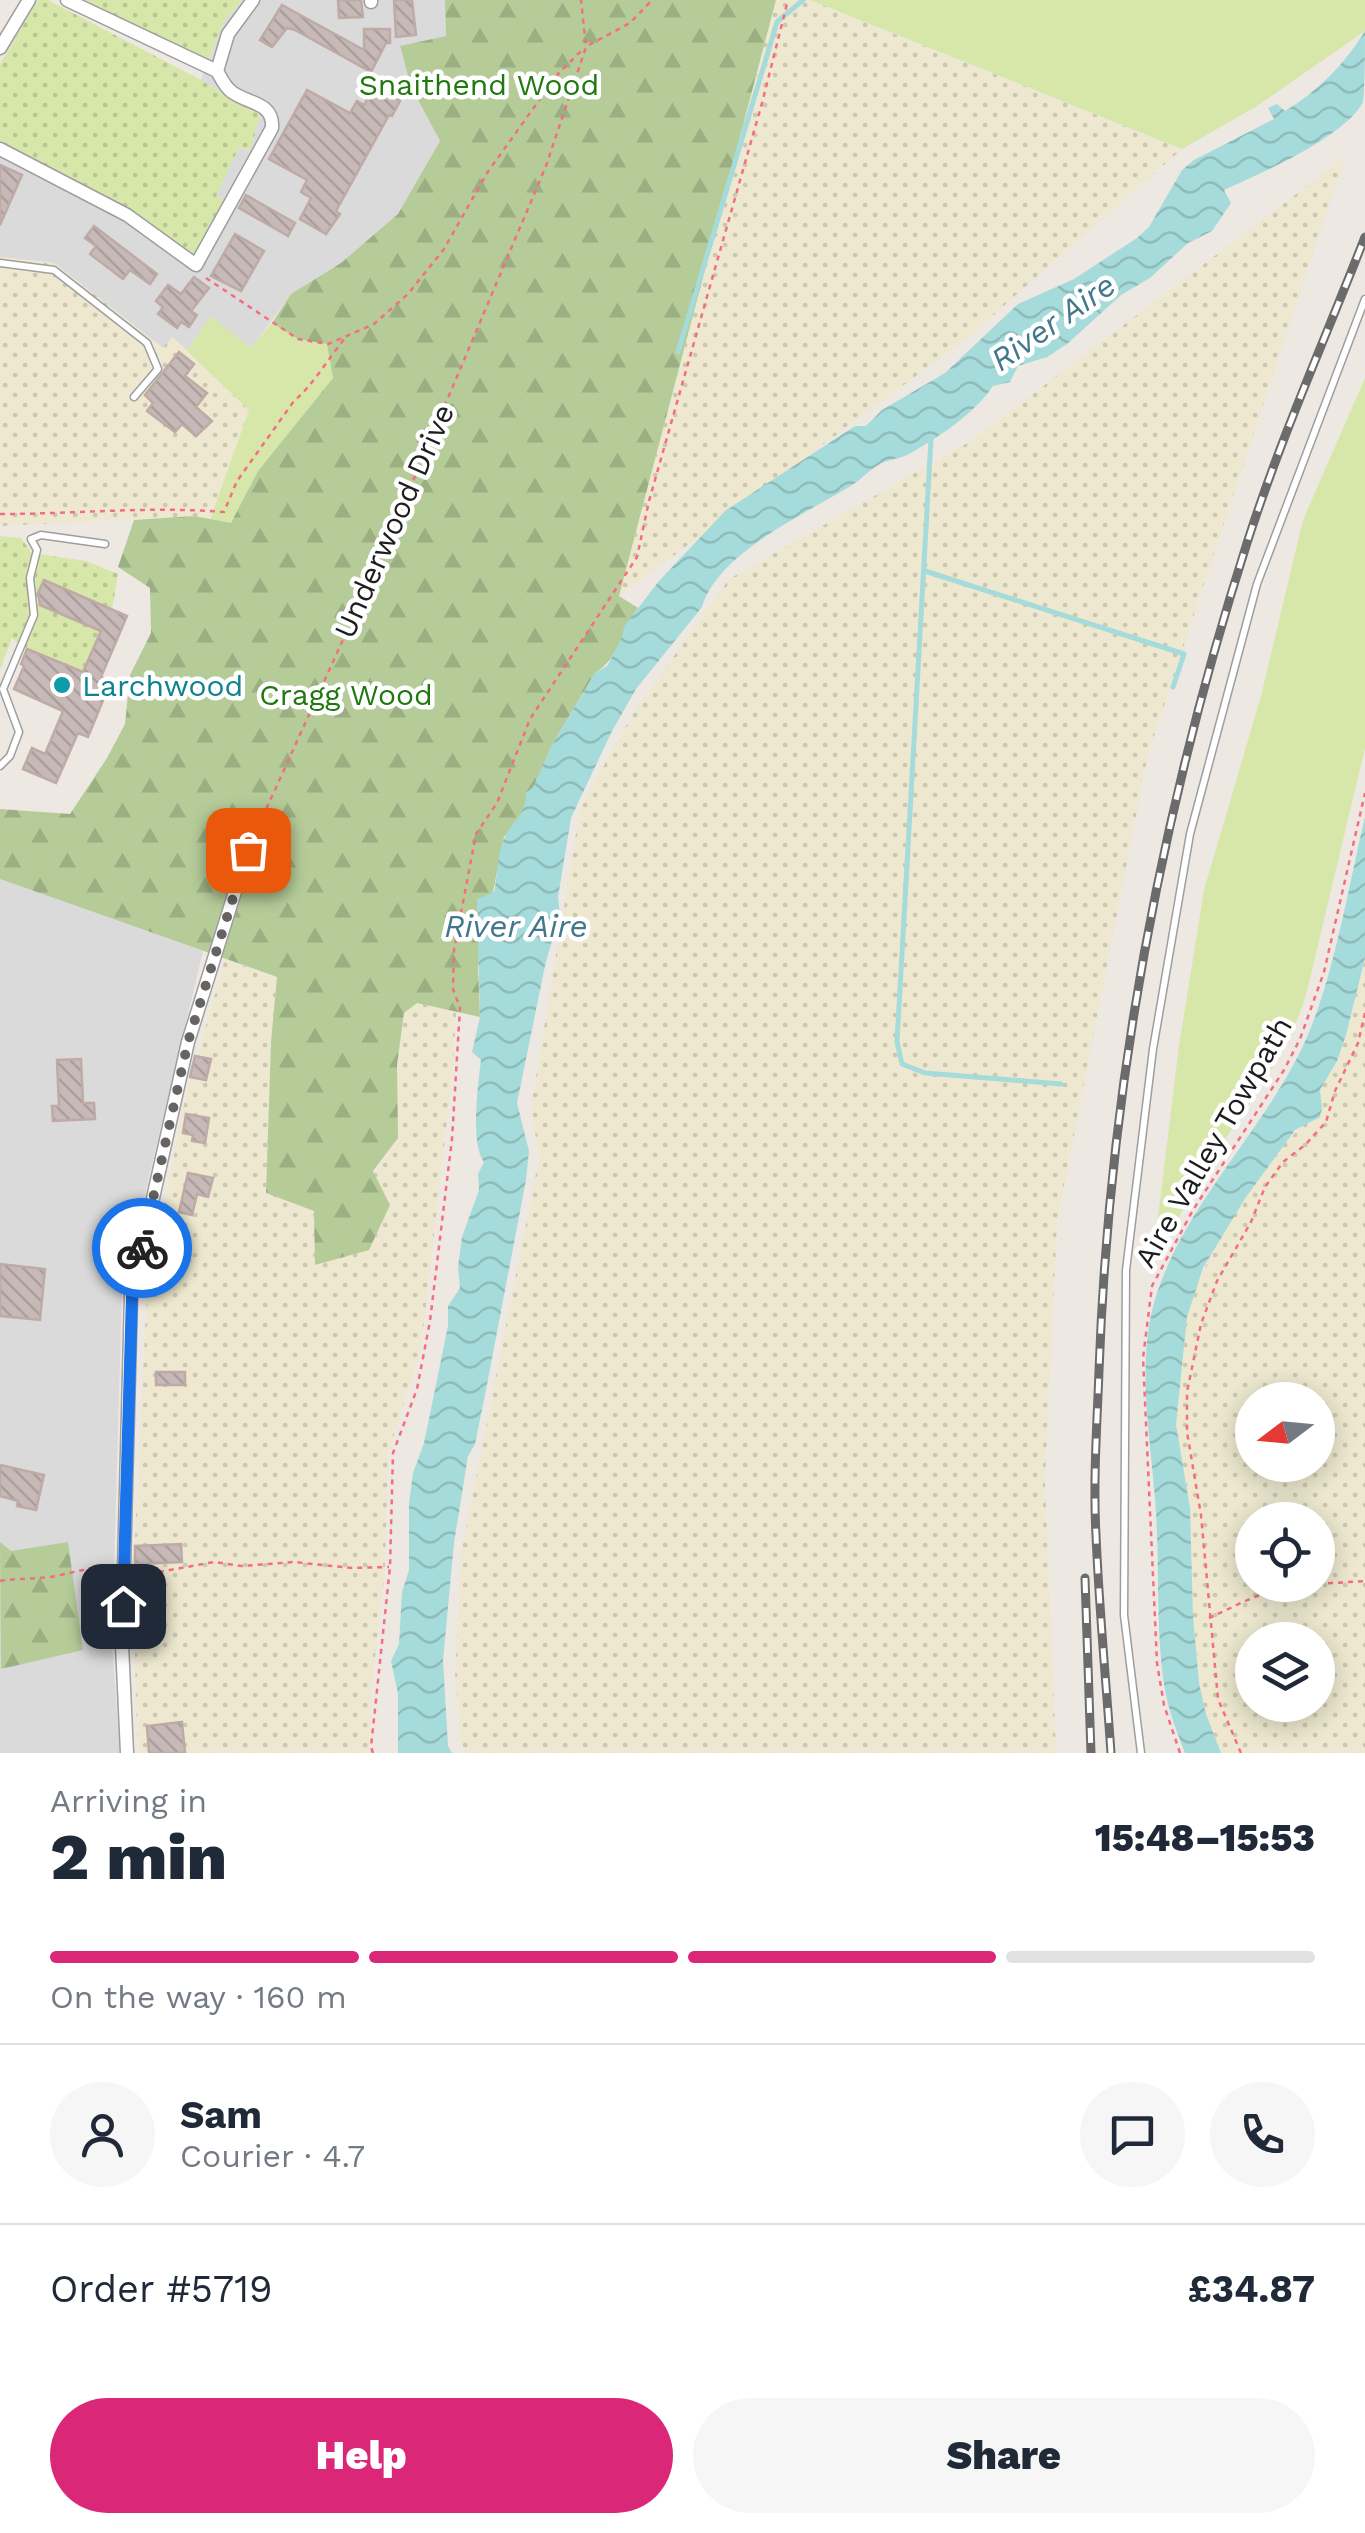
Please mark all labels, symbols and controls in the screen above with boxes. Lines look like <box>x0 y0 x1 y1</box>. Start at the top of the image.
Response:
park label: Snaithend Wood <box>359 67 599 102</box>
water label: River Aire <box>983 265 1123 379</box>
street label: Underwood Drive <box>327 399 461 643</box>
place label: Larchwood <box>82 668 243 703</box>
marker: Larchwood <box>51 674 73 696</box>
park label: Cragg Wood <box>259 677 433 712</box>
pin <box>206 808 291 893</box>
icon: bag <box>221 823 276 878</box>
water label: River Aire <box>444 907 588 945</box>
street label: Aire Valley Towpath <box>1127 1010 1299 1274</box>
courier <box>92 1198 192 1298</box>
icon: bike <box>115 1221 170 1276</box>
north arrow <box>1235 1382 1335 1482</box>
map controls <box>1235 1382 1335 1722</box>
button: locate <box>1235 1502 1335 1602</box>
pin <box>81 1564 166 1649</box>
icon: home <box>96 1579 151 1634</box>
button: layers <box>1235 1622 1335 1722</box>
text: Arriving in <box>50 1782 207 1820</box>
text: 15:48–15:53 <box>1095 1816 1315 1860</box>
text: 2 min <box>50 1819 227 1895</box>
text: On the way · 160 m <box>50 1978 347 2016</box>
button: person <box>50 2082 155 2187</box>
button: chat <box>1080 2082 1185 2187</box>
button: phone <box>1210 2082 1315 2187</box>
text: Sam <box>180 2093 262 2137</box>
text: Courier · 4.7 <box>180 2137 365 2175</box>
text: Order #5719 <box>50 2267 272 2311</box>
text: £34.87 <box>1188 2267 1315 2311</box>
button: Help <box>50 2398 673 2513</box>
button: Share <box>693 2398 1315 2513</box>

